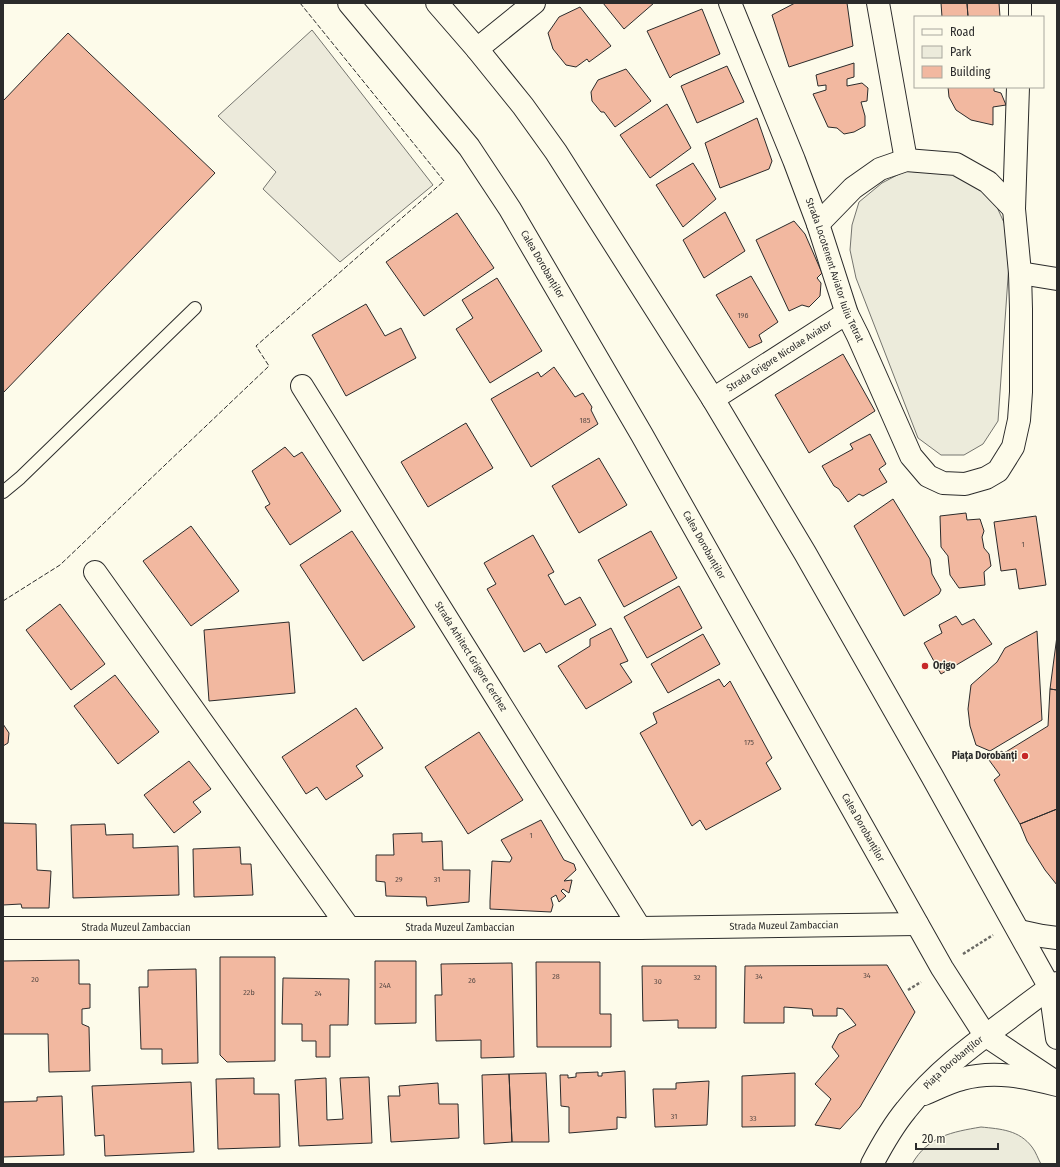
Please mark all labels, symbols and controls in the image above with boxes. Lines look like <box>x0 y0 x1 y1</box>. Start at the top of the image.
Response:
legend <box>914 16 1044 88</box>
text: Road <box>950 25 975 39</box>
text: Park <box>950 45 972 59</box>
text: Building <box>950 65 991 79</box>
street label: Strada Locotenent Aviator Iuliu Tetrat <box>803 196 866 345</box>
street label: Calea Dorobanților <box>518 228 567 301</box>
house number: 196 <box>738 311 749 320</box>
street label: Strada Grigore Nicolae Aviator <box>725 318 835 395</box>
house number: 185 <box>580 416 591 425</box>
street label: Calea Dorobanților <box>680 509 728 582</box>
house number: 1 <box>1021 540 1025 549</box>
street label: Strada Arhitect Grigore Cerchez <box>432 600 510 714</box>
place label: Origo <box>933 660 956 672</box>
marker: Origo <box>920 661 930 671</box>
house number: 175 <box>744 738 754 747</box>
place label: Piața Dorobanți <box>952 750 1017 762</box>
marker: Piața Dorobanți <box>1020 751 1030 761</box>
street label: Calea Dorobanților <box>839 791 887 864</box>
house number: 1 <box>529 831 533 840</box>
house number: 29 <box>395 875 403 884</box>
house number: 31 <box>434 875 440 884</box>
street label: Strada Muzeul Zambaccian <box>729 919 838 933</box>
street label: Strada Muzeul Zambaccian <box>82 922 190 934</box>
street label: Strada Muzeul Zambaccian <box>406 922 514 934</box>
house number: 34 <box>863 971 871 980</box>
house number: 28 <box>552 972 560 981</box>
house number: 34 <box>755 972 763 981</box>
house number: 32 <box>693 973 701 982</box>
house number: 20 <box>31 975 39 984</box>
house number: 26 <box>468 976 476 985</box>
house number: 30 <box>654 977 662 986</box>
house number: 24A <box>379 981 392 990</box>
house number: 22b <box>243 988 255 997</box>
house number: 24 <box>314 989 322 998</box>
street label: Piața Dorobanților <box>921 1033 986 1092</box>
house number: 31 <box>671 1112 677 1121</box>
house number: 33 <box>749 1114 757 1123</box>
scale bar <box>916 1125 998 1151</box>
text: 20 m <box>922 1132 946 1146</box>

